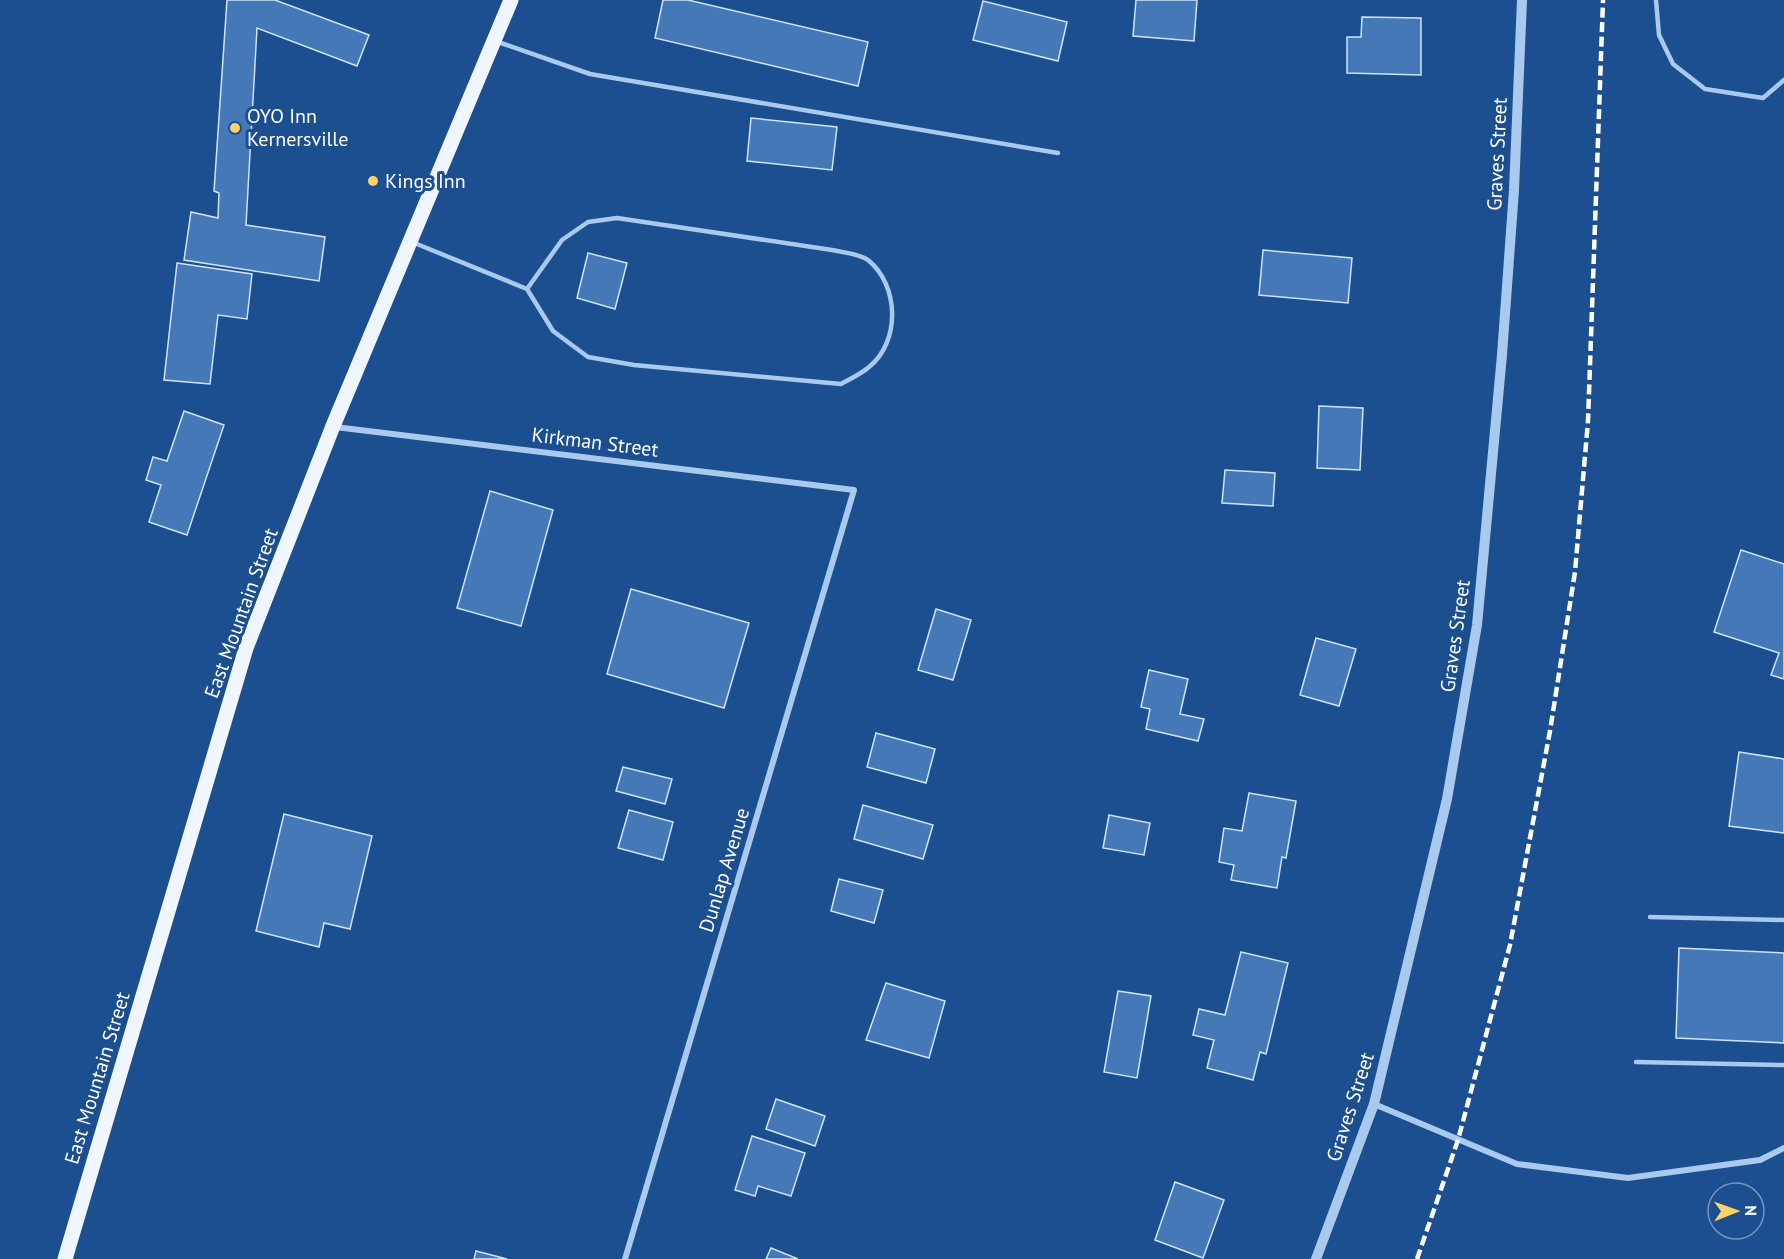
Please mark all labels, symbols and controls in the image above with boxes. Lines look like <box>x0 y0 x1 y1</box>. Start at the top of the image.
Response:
street label: Graves Street <box>1481 96 1513 211</box>
place label: OYO Inn Kernersville <box>247 103 348 152</box>
marker: OYO Inn Kernersville <box>228 121 242 135</box>
place label: Kings Inn <box>385 168 466 194</box>
marker: Kings Inn <box>366 174 380 188</box>
street label: Kirkman Street <box>530 421 660 463</box>
street label: East Mountain Street <box>198 524 284 701</box>
street label: Graves Street <box>1434 578 1476 694</box>
street label: Dunlap Avenue <box>693 805 755 935</box>
street label: East Mountain Street <box>58 988 136 1167</box>
street label: Graves Street <box>1320 1049 1380 1165</box>
north arrow <box>1706 1181 1766 1241</box>
text: N <box>1741 1205 1761 1216</box>

